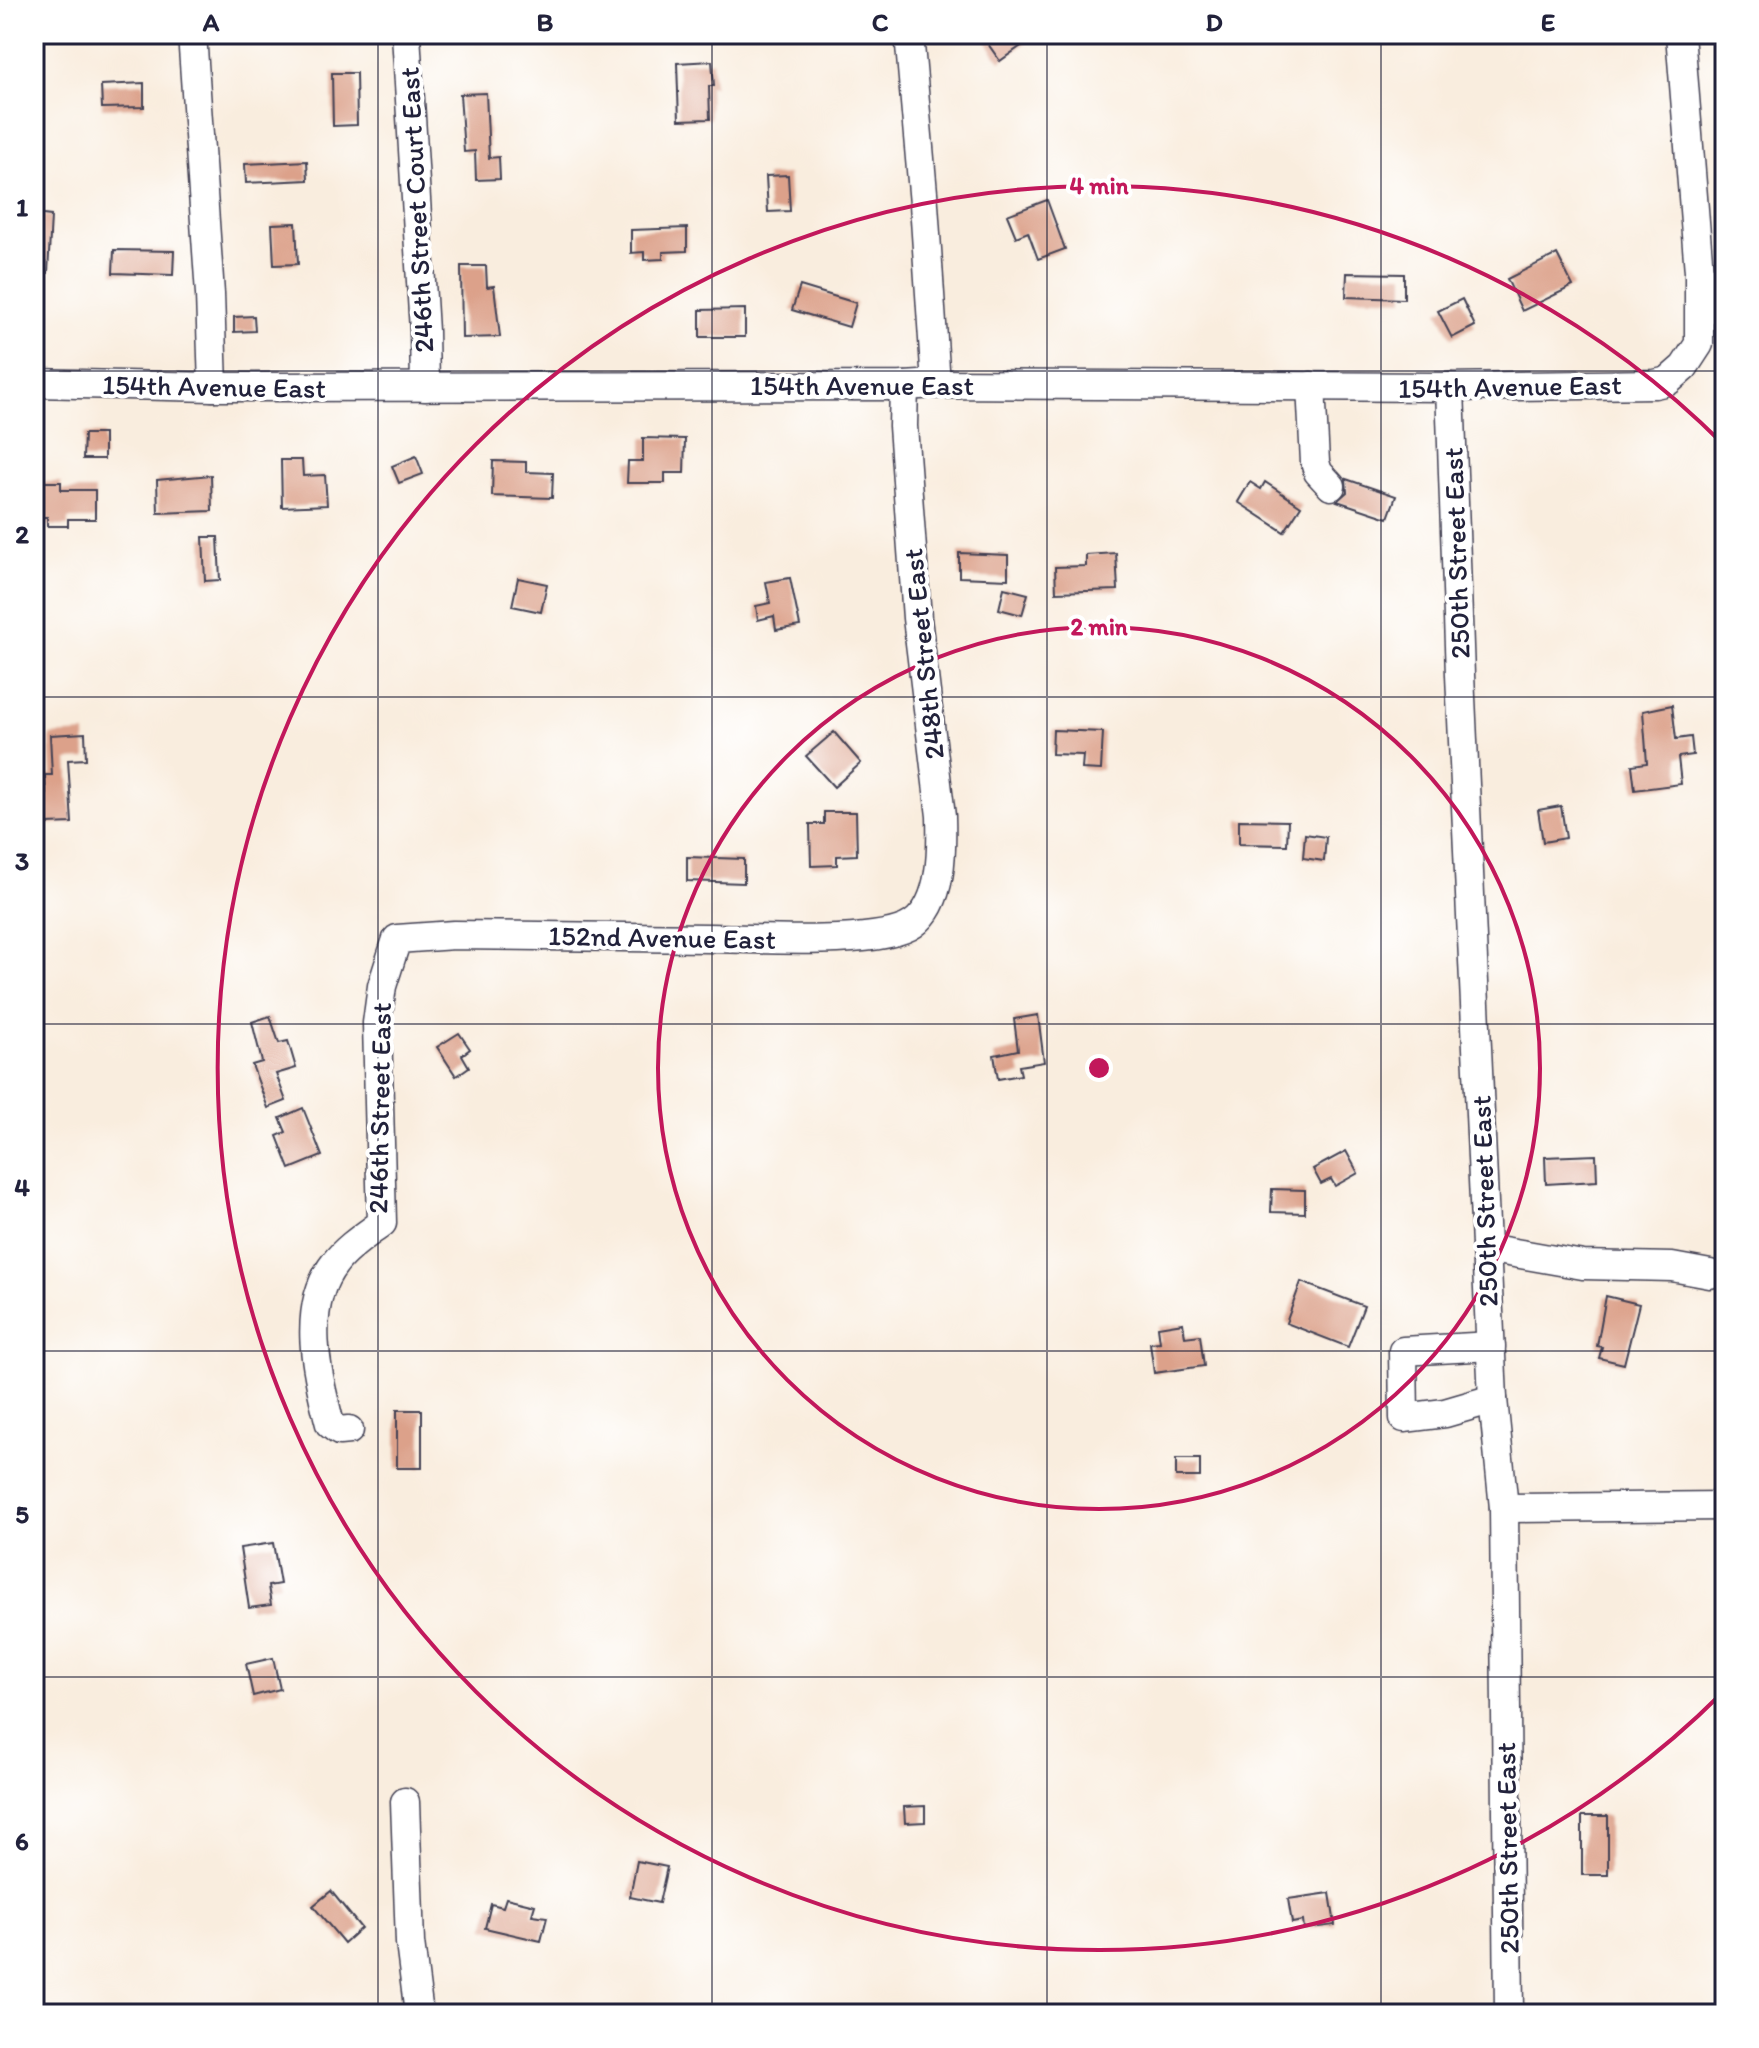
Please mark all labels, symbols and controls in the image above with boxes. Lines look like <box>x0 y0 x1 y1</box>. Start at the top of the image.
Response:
text: A <box>202 6 220 38</box>
text: B <box>537 6 554 38</box>
text: C <box>872 6 889 38</box>
text: D <box>1205 6 1223 38</box>
text: E <box>1541 6 1555 38</box>
street label: 246th Street Court East <box>392 66 440 354</box>
text: 4 min <box>1070 171 1129 200</box>
text: 1 <box>16 191 28 223</box>
street label: 154th Avenue East <box>102 367 326 405</box>
street label: 154th Avenue East <box>1398 367 1622 405</box>
street label: 154th Avenue East <box>750 368 974 402</box>
street label: 250th Street East <box>1435 447 1477 659</box>
text: 2 <box>15 518 29 550</box>
street label: 248th Street East <box>895 547 951 761</box>
text: 2 min <box>1070 612 1128 641</box>
text: 3 <box>15 845 29 877</box>
street label: 152nd Avenue East <box>548 918 776 956</box>
street label: 246th Street East <box>360 1002 398 1214</box>
centre of rings <box>1085 1054 1113 1082</box>
street label: 250th Street East <box>1463 1095 1505 1307</box>
text: 4 <box>14 1171 30 1203</box>
text: 5 <box>15 1498 29 1530</box>
street label: 250th Street East <box>1488 1742 1526 1954</box>
text: 6 <box>15 1825 29 1857</box>

